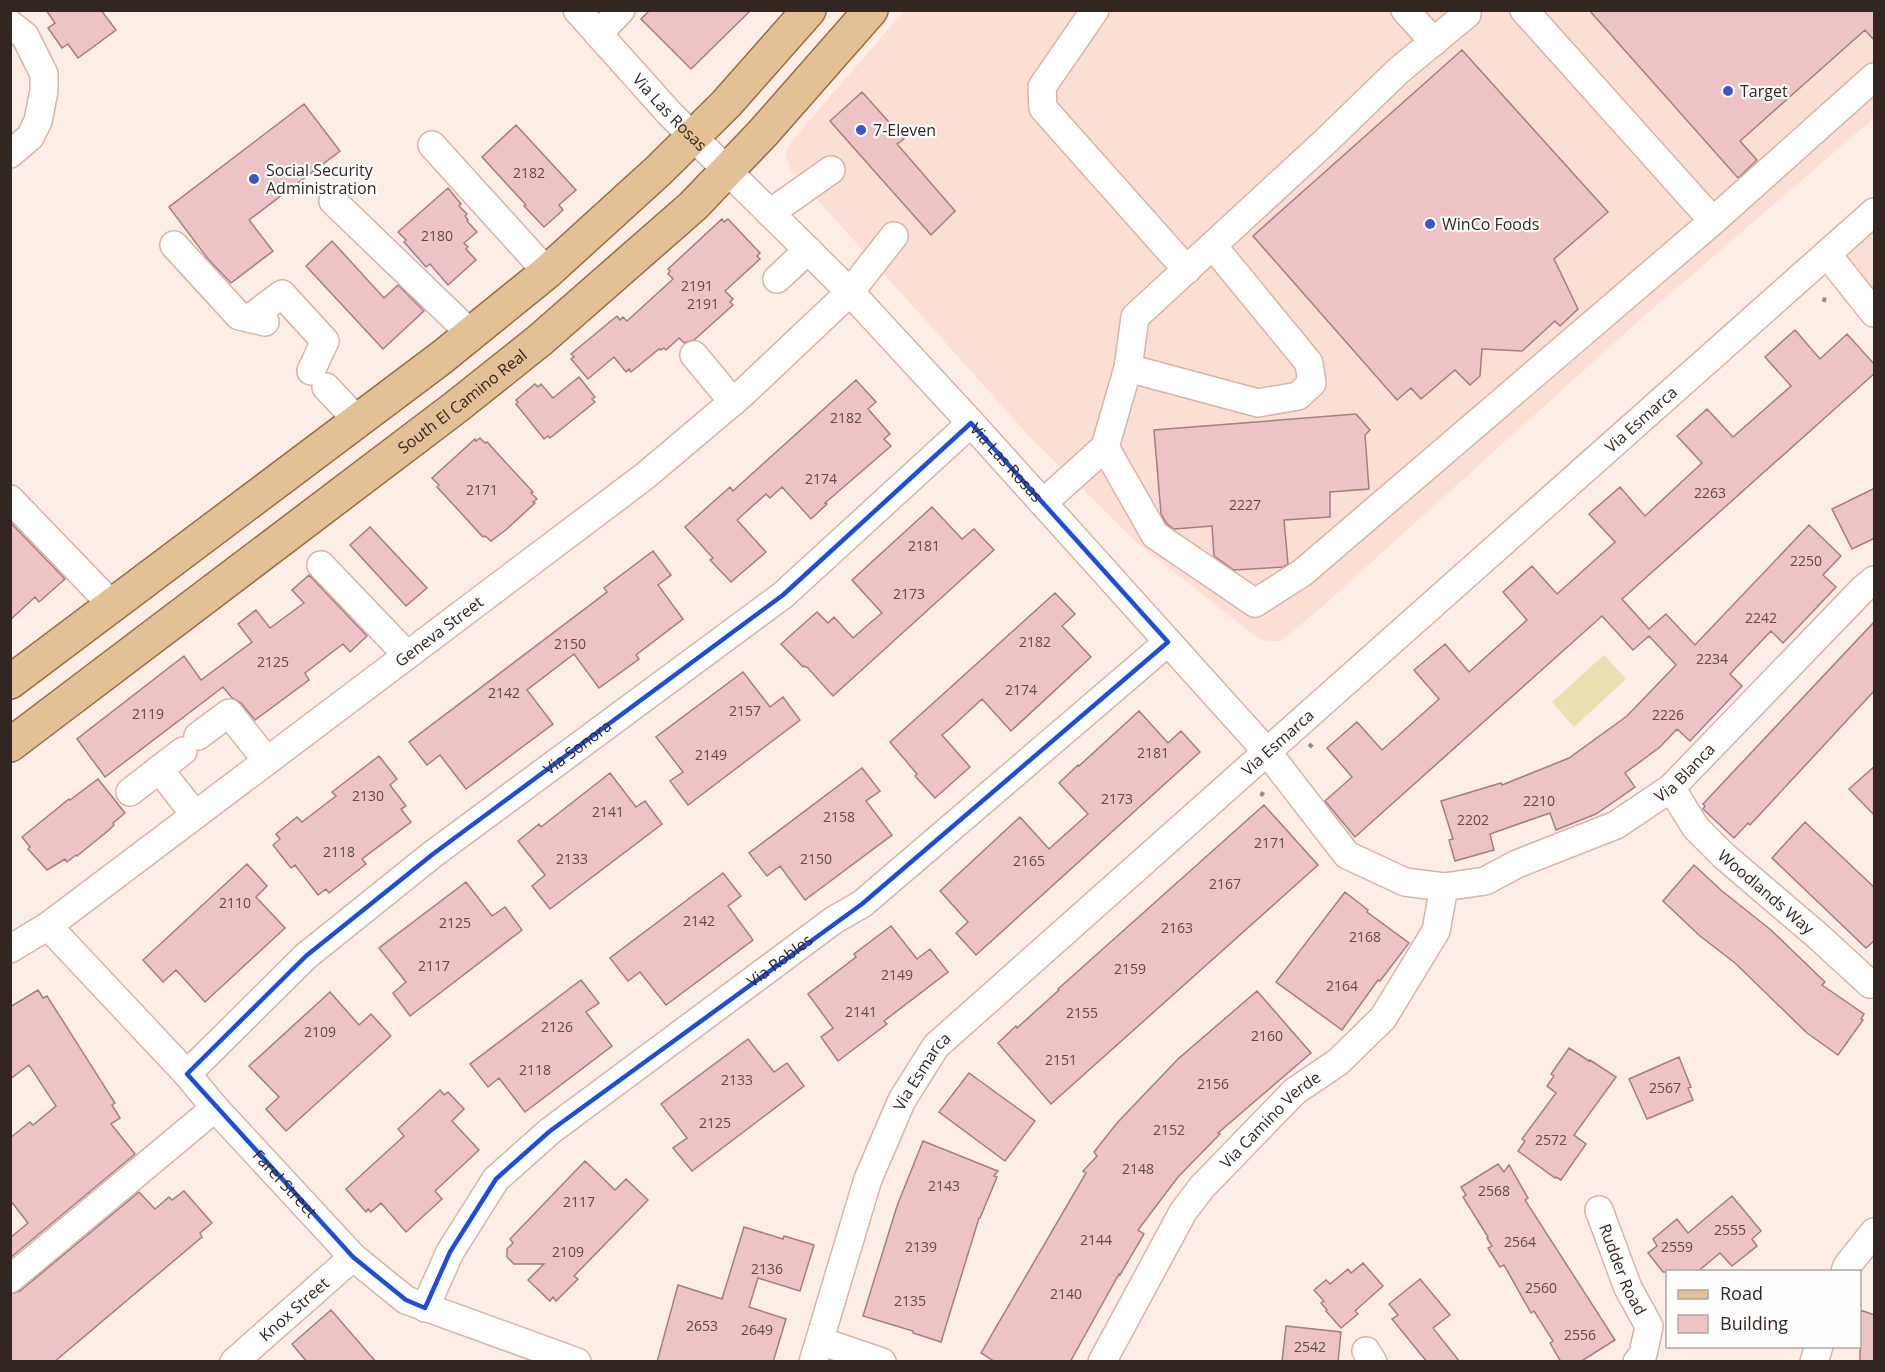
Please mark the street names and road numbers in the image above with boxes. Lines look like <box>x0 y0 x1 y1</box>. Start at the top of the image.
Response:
street label: Via Las Rosas <box>628 69 712 156</box>
street label: South El Camino Real <box>393 344 531 458</box>
street label: Via Esmarca <box>1600 381 1682 457</box>
street label: Via Las Rosas <box>965 418 1048 507</box>
street label: Geneva Street <box>390 591 488 672</box>
street label: Via Esmarca <box>1237 704 1319 780</box>
street label: Via Sonora <box>539 715 616 780</box>
street label: Via Blanca <box>1650 738 1720 807</box>
street label: Woodlands Way <box>1713 845 1820 940</box>
street label: Via Robles <box>742 929 817 992</box>
street label: Via Esmarca <box>888 1027 955 1114</box>
street label: Via Camino Verde <box>1215 1066 1325 1173</box>
street label: Farel Street <box>248 1145 322 1223</box>
street label: Rudder Road <box>1594 1221 1652 1319</box>
street label: Knox Street <box>254 1272 334 1346</box>

